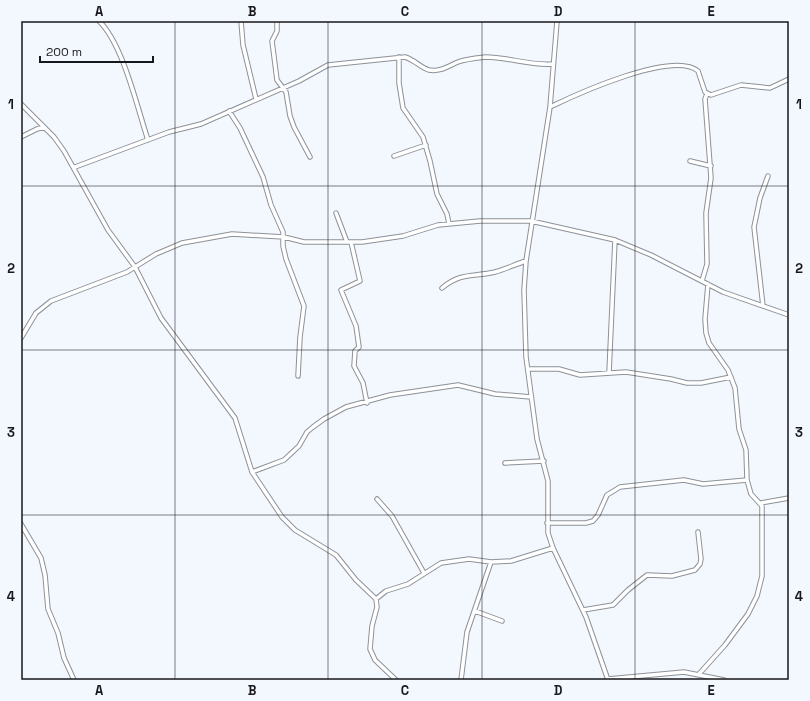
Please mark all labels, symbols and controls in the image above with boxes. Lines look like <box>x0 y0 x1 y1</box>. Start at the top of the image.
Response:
text: A <box>95 3 104 20</box>
text: B <box>248 3 257 20</box>
text: C <box>401 3 409 20</box>
text: D <box>554 3 563 20</box>
text: E <box>707 3 715 20</box>
scale bar <box>40 38 153 64</box>
text: 200 m <box>46 44 82 60</box>
text: 1 <box>8 96 14 113</box>
text: 1 <box>796 96 802 113</box>
text: 2 <box>7 260 15 277</box>
text: 2 <box>795 260 803 277</box>
text: 3 <box>7 424 15 441</box>
text: 3 <box>795 424 803 441</box>
text: 4 <box>7 588 15 605</box>
text: 4 <box>795 588 803 605</box>
text: A <box>95 682 104 699</box>
text: B <box>248 682 257 699</box>
text: C <box>401 682 409 699</box>
text: D <box>554 682 563 699</box>
text: E <box>707 682 715 699</box>

